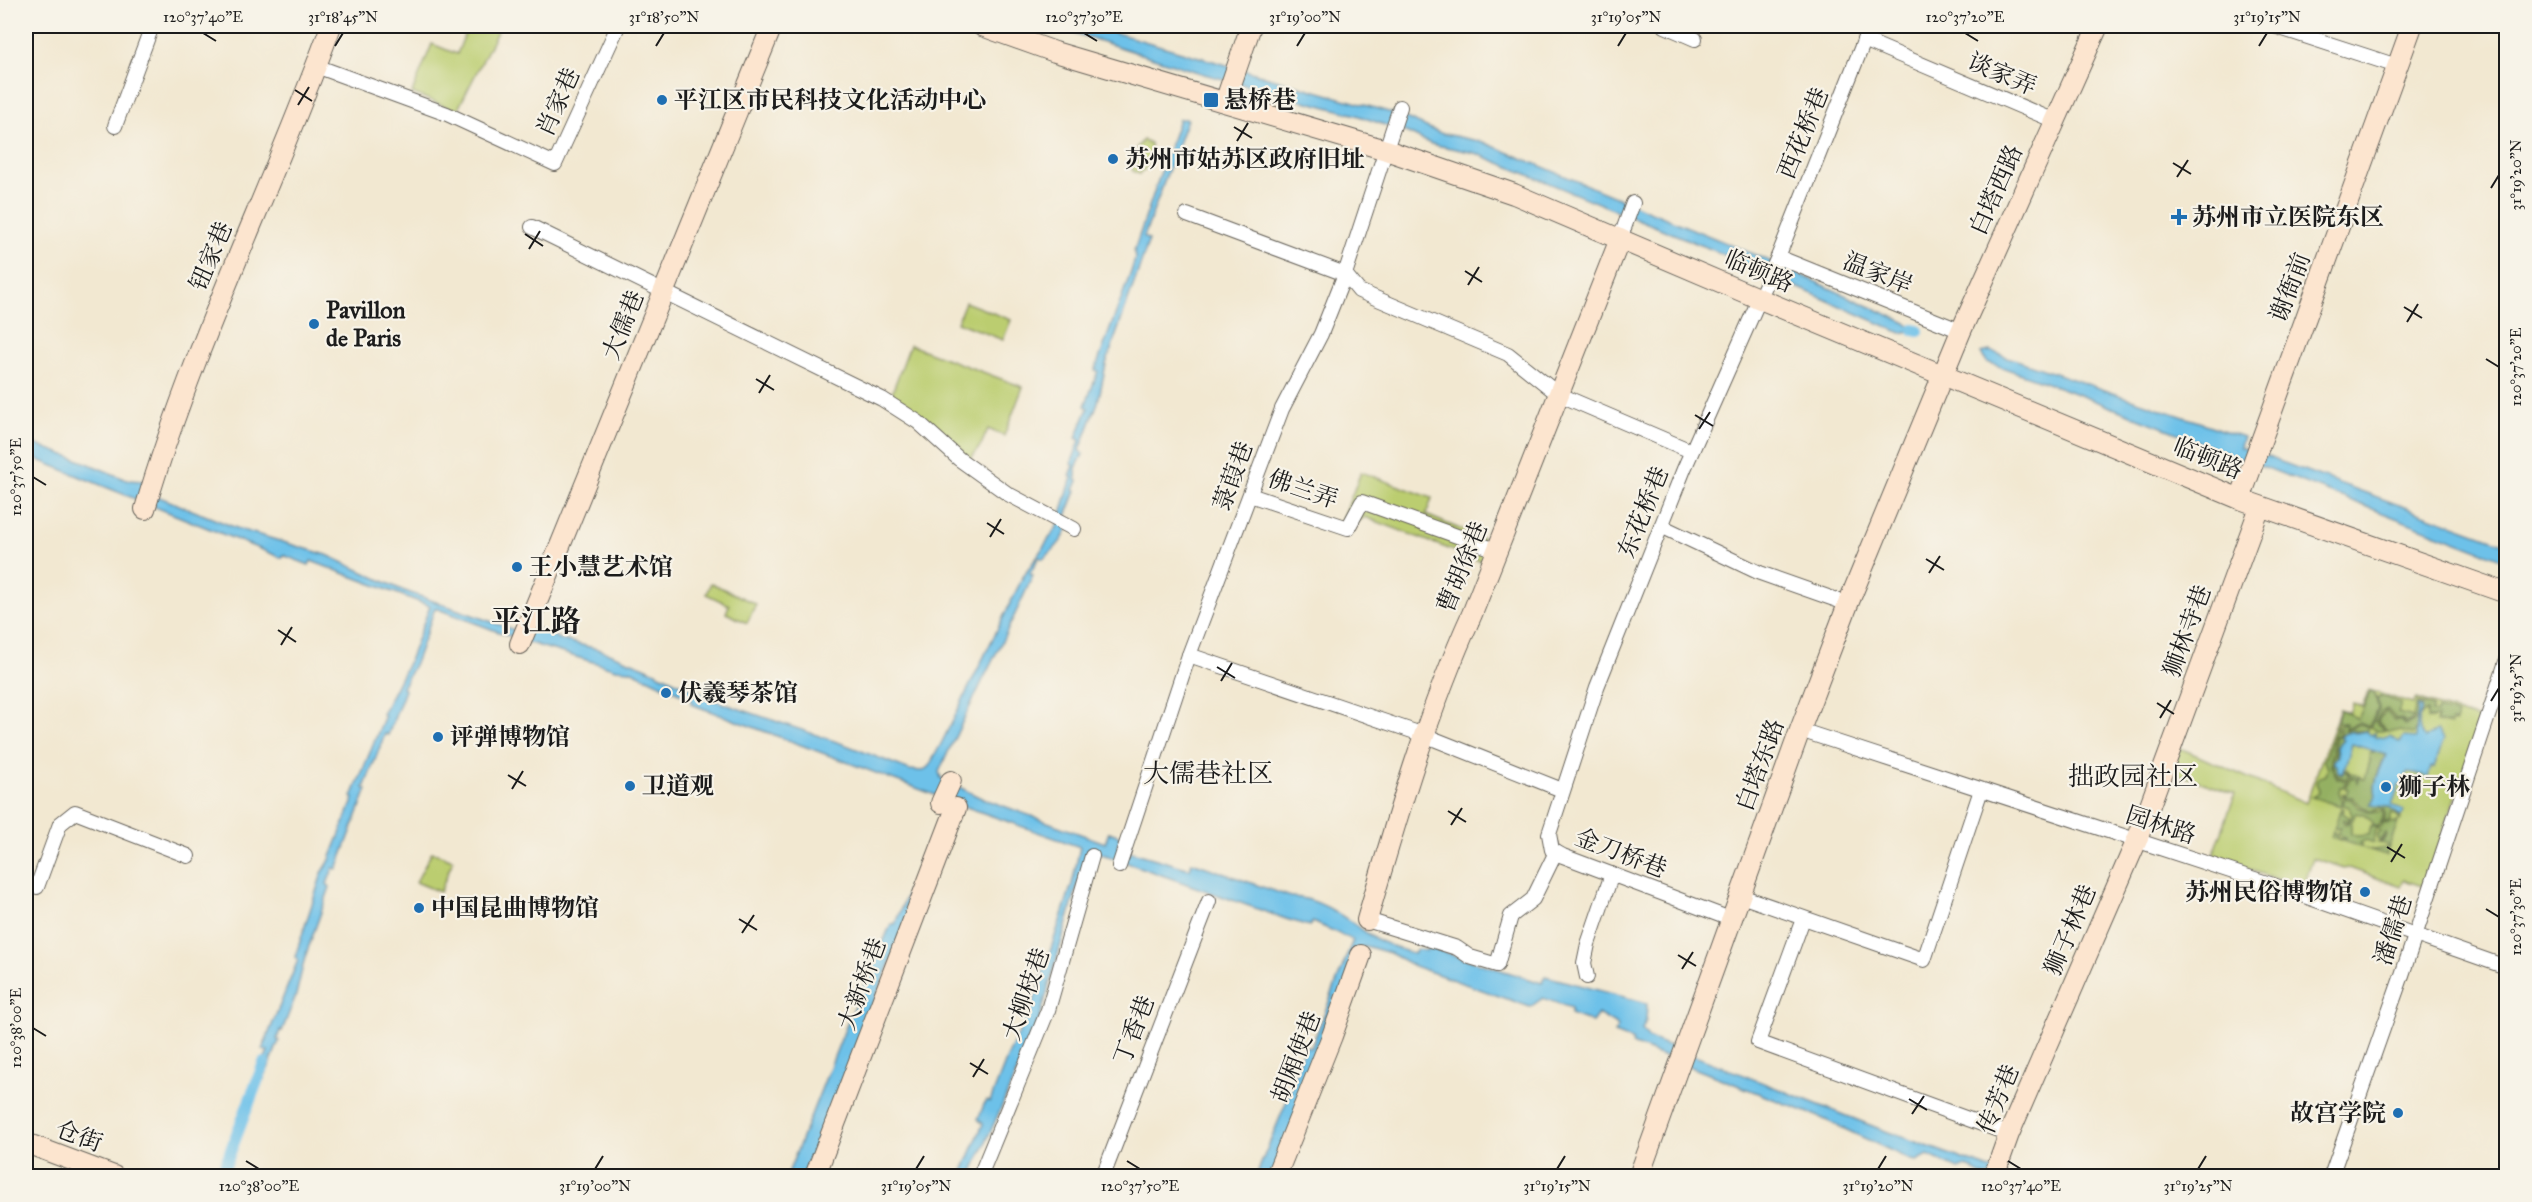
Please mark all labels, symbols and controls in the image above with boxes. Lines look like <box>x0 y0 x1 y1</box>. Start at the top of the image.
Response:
text: 120°37'40"E <box>163 8 243 26</box>
text: 31°18'45"N <box>308 8 378 26</box>
text: 31°18'50"N <box>629 8 699 26</box>
text: 120°37'30"E <box>1045 8 1123 26</box>
text: 31°19'00"N <box>1269 8 1341 26</box>
text: 31°19'05"N <box>1591 8 1661 26</box>
text: 120°37'20"E <box>1925 8 2005 26</box>
text: 31°19'15"N <box>2233 8 2301 26</box>
street label: 谈家弄 <box>1963 46 2041 102</box>
street label: 肖家巷 <box>530 63 586 141</box>
street label: 西花桥巷 <box>1771 83 1835 183</box>
place label: 平江区市民科技文化活动中心 <box>674 85 986 115</box>
place label: 悬桥巷 <box>1224 85 1296 115</box>
marker: 悬桥巷 <box>1202 91 1220 109</box>
marker: 平江区市民科技文化活动中心 <box>655 93 669 107</box>
text: 31°19'20"N <box>2507 139 2525 210</box>
street label: 白塔西路 <box>1963 140 2029 240</box>
place label: 苏州市姑苏区政府旧址 <box>1125 144 1365 174</box>
marker: 苏州市姑苏区政府旧址 <box>1106 152 1120 166</box>
place label: 苏州市立医院东区 <box>2192 202 2384 232</box>
marker: 苏州市立医院东区 <box>2170 208 2188 226</box>
street label: 钮家巷 <box>183 217 239 295</box>
street label: 临顿路 <box>1720 243 1798 299</box>
street label: 温家岸 <box>1839 246 1917 300</box>
street label: 谢衙前 <box>2263 248 2317 326</box>
street label: 大儒巷 <box>596 286 650 364</box>
place label: Pavillon de Paris <box>326 295 406 353</box>
marker: Pavillon de Paris <box>307 317 321 331</box>
text: 120°37'20"E <box>2507 327 2525 407</box>
street label: 临顿路 <box>2169 431 2247 485</box>
text: 120°37'50"E <box>7 437 25 516</box>
street label: 菉葭巷 <box>1207 437 1259 515</box>
street label: 东花桥巷 <box>1611 462 1675 562</box>
street label: 佛兰弄 <box>1264 463 1342 515</box>
street label: 曹胡徐巷 <box>1430 517 1494 617</box>
place label: 王小慧艺术馆 <box>529 552 673 582</box>
marker: 王小慧艺术馆 <box>510 560 524 574</box>
street label: 狮林寺巷 <box>2156 581 2218 681</box>
district label: 平江路 <box>491 603 581 639</box>
text: 31°19'25"N <box>2507 653 2525 722</box>
place label: 伏羲琴茶馆 <box>678 678 798 708</box>
marker: 伏羲琴茶馆 <box>659 686 673 700</box>
street label: 白塔东路 <box>1729 715 1791 815</box>
place label: 评弹博物馆 <box>450 722 570 752</box>
marker: 评弹博物馆 <box>431 730 445 744</box>
district label: 大儒巷社区 <box>1143 757 1273 789</box>
district label: 拙政园社区 <box>2068 760 2198 792</box>
place label: 卫道观 <box>642 771 714 801</box>
place label: 狮子林 <box>2398 772 2470 802</box>
marker: 卫道观 <box>623 779 637 793</box>
marker: 狮子林 <box>2379 780 2393 794</box>
street label: 园林路 <box>2122 800 2200 850</box>
street label: 金刀桥巷 <box>1571 822 1671 884</box>
place label: 苏州民俗博物馆 <box>2185 877 2353 907</box>
text: 120°37'30"E <box>2507 878 2525 956</box>
street label: 狮子林巷 <box>2037 880 2103 980</box>
marker: 苏州民俗博物馆 <box>2358 885 2372 899</box>
street label: 潘儒巷 <box>2368 891 2418 969</box>
place label: 中国昆曲博物馆 <box>431 893 599 923</box>
marker: 中国昆曲博物馆 <box>412 901 426 915</box>
street label: 大新桥巷 <box>831 934 893 1034</box>
street label: 大柳枝巷 <box>996 944 1056 1044</box>
text: 120°38'00"E <box>7 988 25 1068</box>
street label: 丁香巷 <box>1107 991 1161 1069</box>
street label: 胡厢使巷 <box>1265 1007 1327 1107</box>
street label: 传芳巷 <box>1971 1060 2025 1138</box>
place label: 故宫学院 <box>2290 1098 2386 1128</box>
marker: 故宫学院 <box>2391 1106 2405 1120</box>
street label: 仓街 <box>51 1114 107 1158</box>
text: 120°38'00"E <box>219 1177 299 1195</box>
text: 31°19'00"N <box>559 1177 631 1195</box>
text: 31°19'05"N <box>881 1177 951 1195</box>
text: 120°37'50"E <box>1101 1177 1180 1195</box>
text: 31°19'15"N <box>1523 1177 1591 1195</box>
text: 31°19'20"N <box>1843 1177 1914 1195</box>
text: 120°37'40"E <box>1981 1177 2061 1195</box>
text: 31°19'25"N <box>2164 1177 2233 1195</box>

